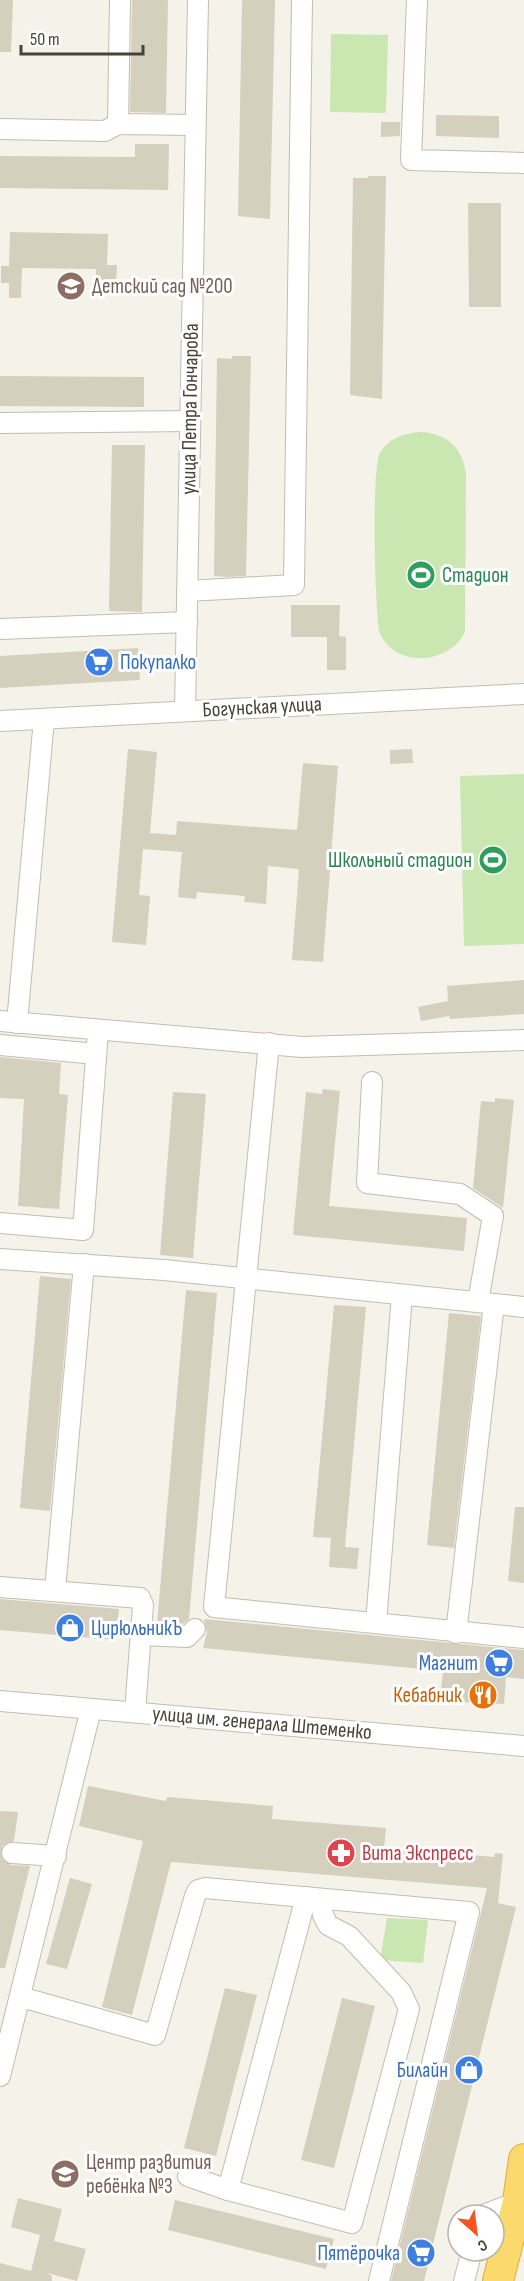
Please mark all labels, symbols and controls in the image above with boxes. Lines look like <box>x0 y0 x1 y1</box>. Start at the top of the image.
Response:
scale bar <box>21 18 142 56</box>
text: 50 m <box>30 29 60 50</box>
school or university icon: Детский сад №200 <box>55 270 87 302</box>
place label: Детский сад №200 <box>92 274 233 299</box>
street label: улица Петра Гончарова <box>176 323 204 495</box>
sports icon: Стадион <box>405 559 437 591</box>
place label: Стадион <box>442 563 509 588</box>
supermarket icon: Покупалко <box>83 646 115 678</box>
place label: Покупалко <box>120 650 196 675</box>
street label: Богунская улица <box>202 691 322 723</box>
sports icon: Школьный стадион <box>477 844 509 876</box>
place label: Школьный стадион <box>328 848 472 873</box>
shop icon: ЦирюльникЪ <box>54 1612 86 1644</box>
place label: ЦирюльникЪ <box>91 1616 182 1641</box>
supermarket icon: Магнит <box>483 1647 515 1679</box>
place label: Магнит <box>419 1651 478 1676</box>
restaurant icon: Кебабник <box>467 1679 499 1711</box>
place label: Кебабник <box>393 1683 462 1708</box>
street label: улица им. генерала Штеменко <box>151 1701 373 1745</box>
pharmacy icon: Вита Экспресс <box>325 1837 357 1869</box>
place label: Вита Экспресс <box>362 1841 474 1866</box>
shop icon: Билайн <box>453 2054 485 2086</box>
place label: Билайн <box>397 2058 448 2083</box>
place label: Центр развития ребёнка №3 <box>86 2150 212 2199</box>
school or university icon: Центр развития ребёнка №3 <box>49 2158 81 2190</box>
north arrow <box>446 2203 506 2263</box>
text: С <box>474 2235 490 2255</box>
supermarket icon: Пятёрочка <box>405 2237 437 2269</box>
place label: Пятёрочка <box>317 2241 400 2266</box>

